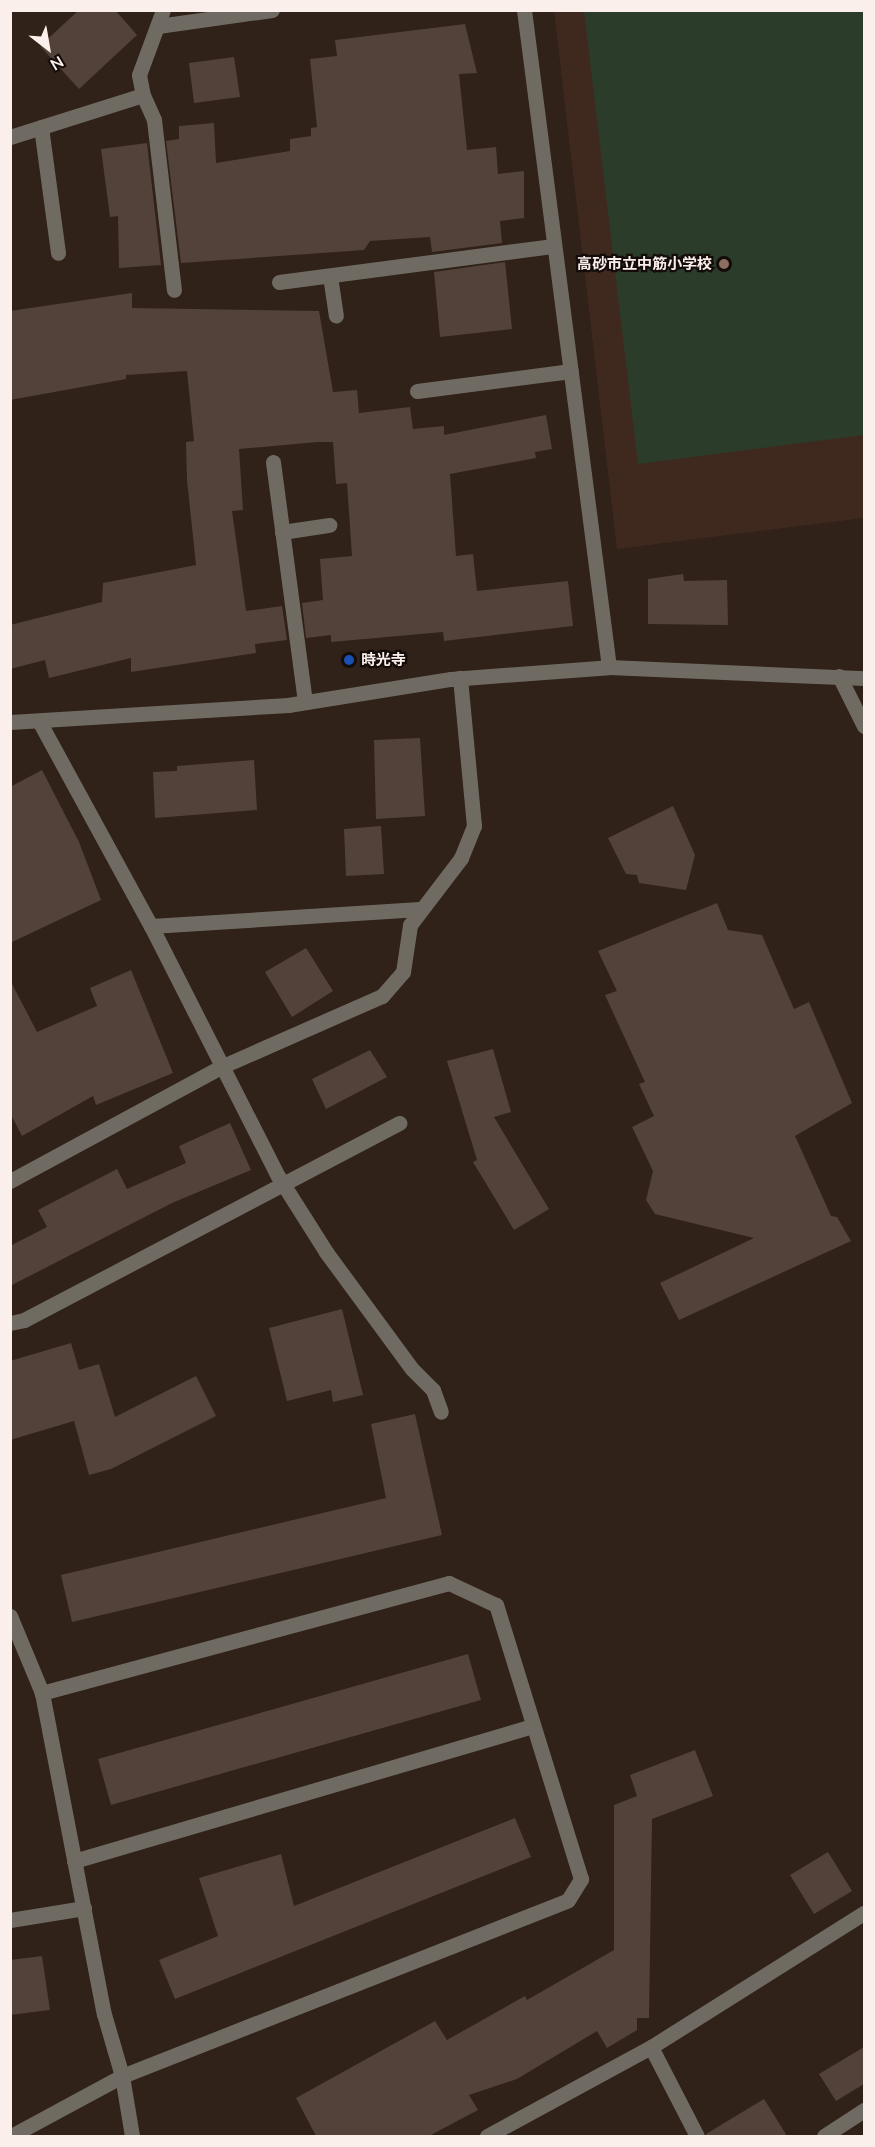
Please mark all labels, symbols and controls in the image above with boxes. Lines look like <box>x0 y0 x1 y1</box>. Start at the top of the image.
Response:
north arrow <box>18 18 78 78</box>
text: N <box>47 52 68 75</box>
place label: 高砂市立中筋小学校 <box>577 255 712 273</box>
marker: 高砂市立中筋小学校 <box>717 257 731 271</box>
place label: 時光寺 <box>361 651 406 669</box>
marker: 時光寺 <box>342 653 356 667</box>

